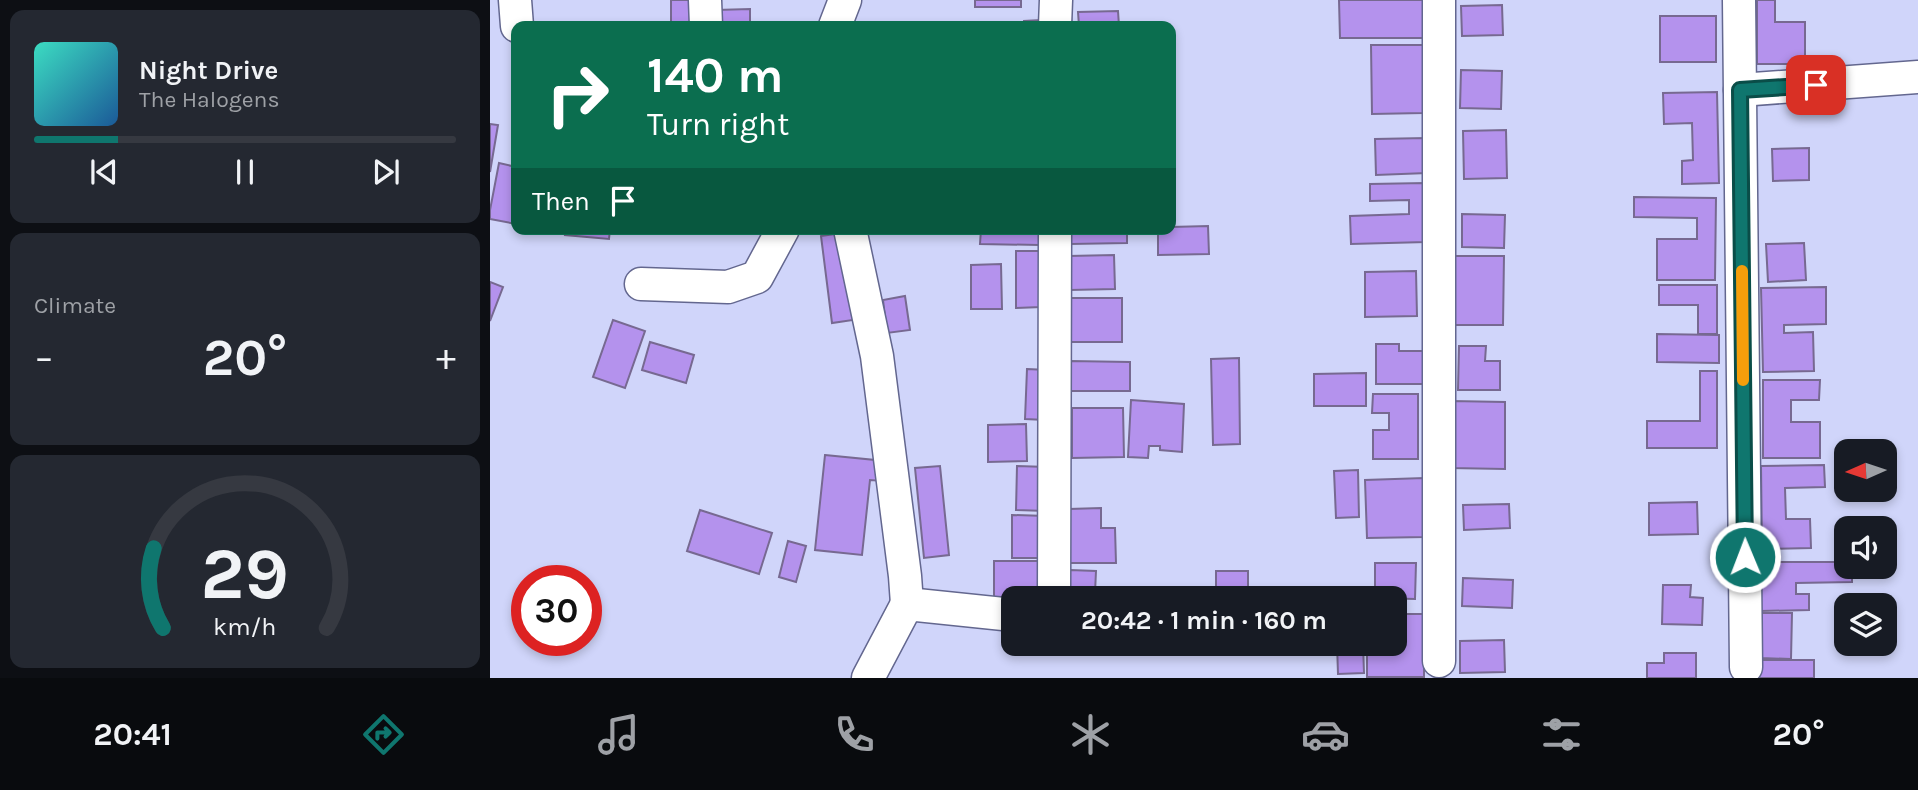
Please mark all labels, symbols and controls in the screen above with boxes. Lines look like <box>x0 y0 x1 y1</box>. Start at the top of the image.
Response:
text: 140 m <box>647 47 784 104</box>
icon: right <box>532 49 623 140</box>
text: Night Drive <box>139 55 278 86</box>
pin <box>1786 55 1846 115</box>
icon: arrive <box>1797 66 1835 104</box>
text: The Halogens <box>139 86 279 113</box>
text: Turn right <box>647 106 789 143</box>
icon: previous <box>85 153 123 191</box>
icon: pause <box>226 153 264 191</box>
icon: next <box>367 153 405 191</box>
icon: arrive <box>604 182 642 220</box>
text: Then <box>532 186 590 217</box>
text: Climate <box>34 292 116 319</box>
text: 20° <box>203 327 287 388</box>
text: − <box>34 335 54 380</box>
text: + <box>436 335 456 380</box>
north arrow <box>1834 439 1897 502</box>
map controls <box>1834 439 1897 656</box>
button: sound <box>1834 516 1897 579</box>
position arrow <box>1708 520 1782 594</box>
text: 29 <box>201 531 289 616</box>
speed limit sign: 30 <box>511 565 602 656</box>
button: layers <box>1834 593 1897 656</box>
text: 20:42 · 1 min · 160 m <box>1081 605 1327 636</box>
text: km/h <box>213 611 277 640</box>
icon: directions <box>359 710 408 759</box>
icon: music <box>594 710 643 759</box>
icon: phone <box>830 710 879 759</box>
icon: climate <box>1066 710 1115 759</box>
icon: car <box>1301 710 1350 759</box>
icon: filters <box>1537 710 1586 759</box>
text: 20:41 <box>93 716 172 753</box>
text: 20° <box>1773 716 1825 753</box>

